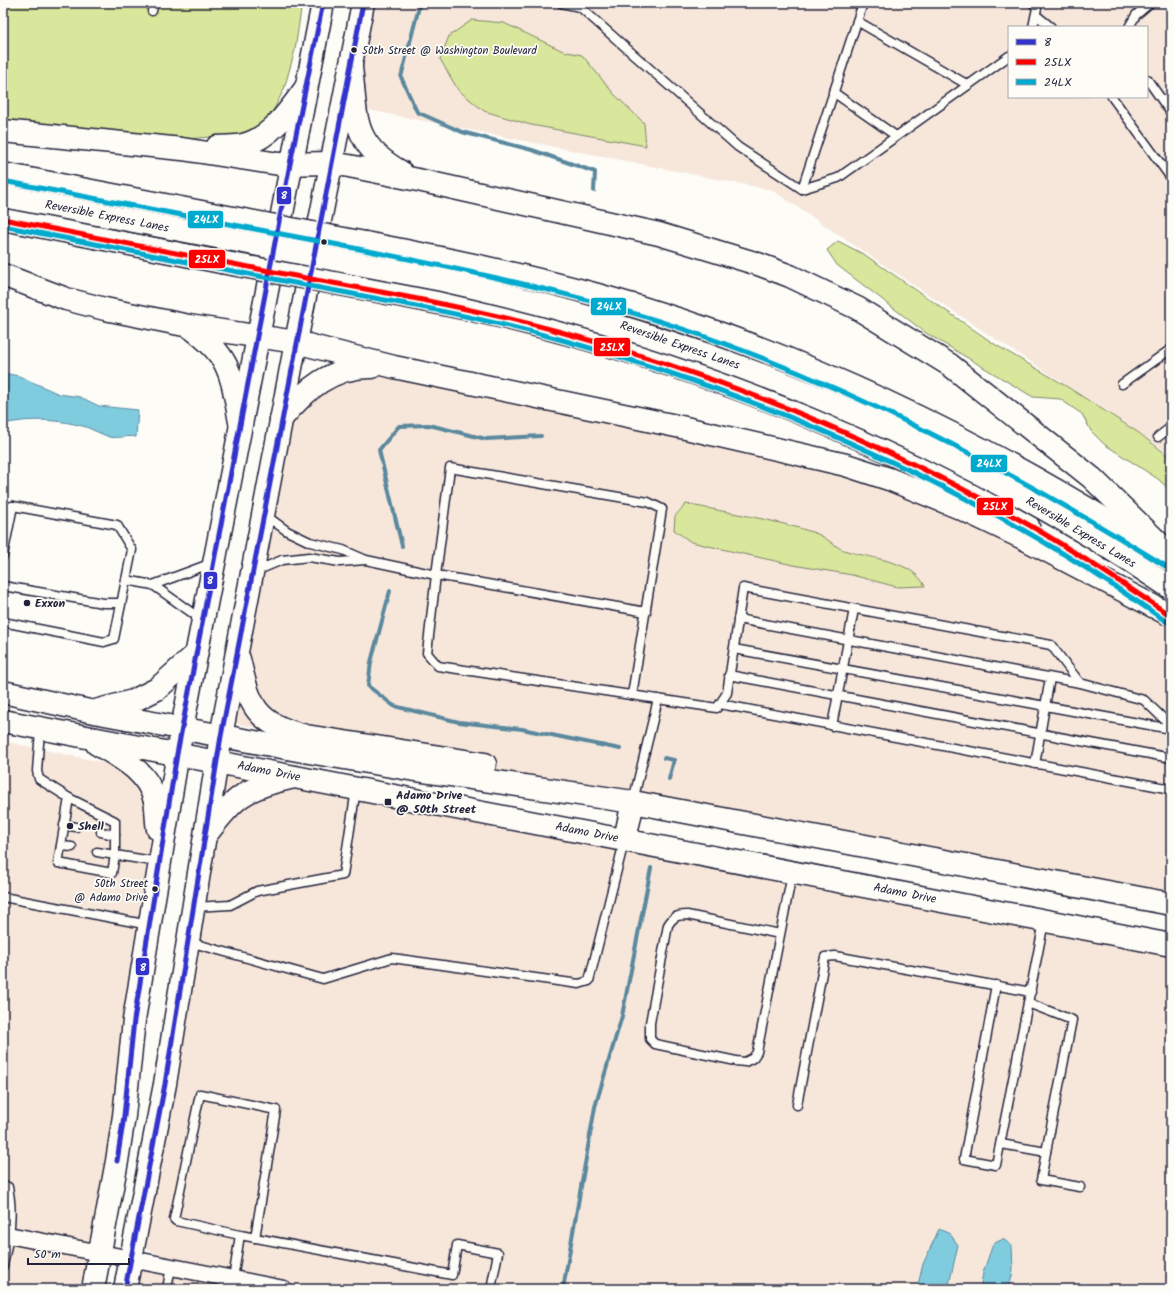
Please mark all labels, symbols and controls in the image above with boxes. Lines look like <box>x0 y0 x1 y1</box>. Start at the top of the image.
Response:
legend <box>1008 26 1148 98</box>
text: 8 <box>1044 33 1052 52</box>
place label: 50th Street @ Washington Boulevard <box>362 42 537 60</box>
marker: 50th Street @ Washington Boulevard <box>349 45 359 55</box>
text: 25LX <box>1044 53 1072 72</box>
text: 24LX <box>1044 73 1072 92</box>
line badge: 8 <box>276 186 292 205</box>
text: 8 <box>281 187 288 205</box>
street label: Reversible Express Lanes <box>43 195 170 238</box>
line badge: 24LX <box>187 210 224 229</box>
text: 24LX <box>194 211 219 229</box>
unlabelled marker <box>319 237 329 247</box>
line badge: 25LX <box>188 249 226 269</box>
text: 25LX <box>195 251 220 269</box>
line badge: 24LX <box>590 297 627 316</box>
text: 24LX <box>597 298 622 316</box>
street label: Reversible Express Lanes <box>617 316 742 375</box>
line badge: 25LX <box>593 337 631 357</box>
text: 25LX <box>600 339 625 357</box>
line badge: 24LX <box>970 454 1008 473</box>
text: 24LX <box>977 455 1002 473</box>
street label: Reversible Express Lanes <box>1022 492 1139 573</box>
line badge: 25LX <box>976 497 1014 516</box>
text: 25LX <box>983 498 1008 516</box>
line badge: 8 <box>203 571 218 590</box>
text: 8 <box>207 572 214 590</box>
place label: Exxon <box>35 594 65 613</box>
marker: Exxon <box>22 598 32 608</box>
street label: Adamo Drive <box>236 756 303 787</box>
place label: Adamo Drive @ 50th Street <box>396 786 477 819</box>
marker: Adamo Drive @ 50th Street <box>383 797 393 807</box>
place label: Shell <box>78 817 104 836</box>
street label: Adamo Drive <box>554 817 621 848</box>
marker: Shell <box>65 821 75 831</box>
place label: 50th Street @ Adamo Drive <box>75 875 149 907</box>
street label: Adamo Drive <box>872 878 939 909</box>
marker: 50th Street @ Adamo Drive <box>150 884 160 894</box>
line badge: 8 <box>135 957 150 976</box>
text: 8 <box>140 959 147 977</box>
scale bar <box>28 1240 129 1266</box>
text: 50 m <box>34 1245 61 1264</box>

